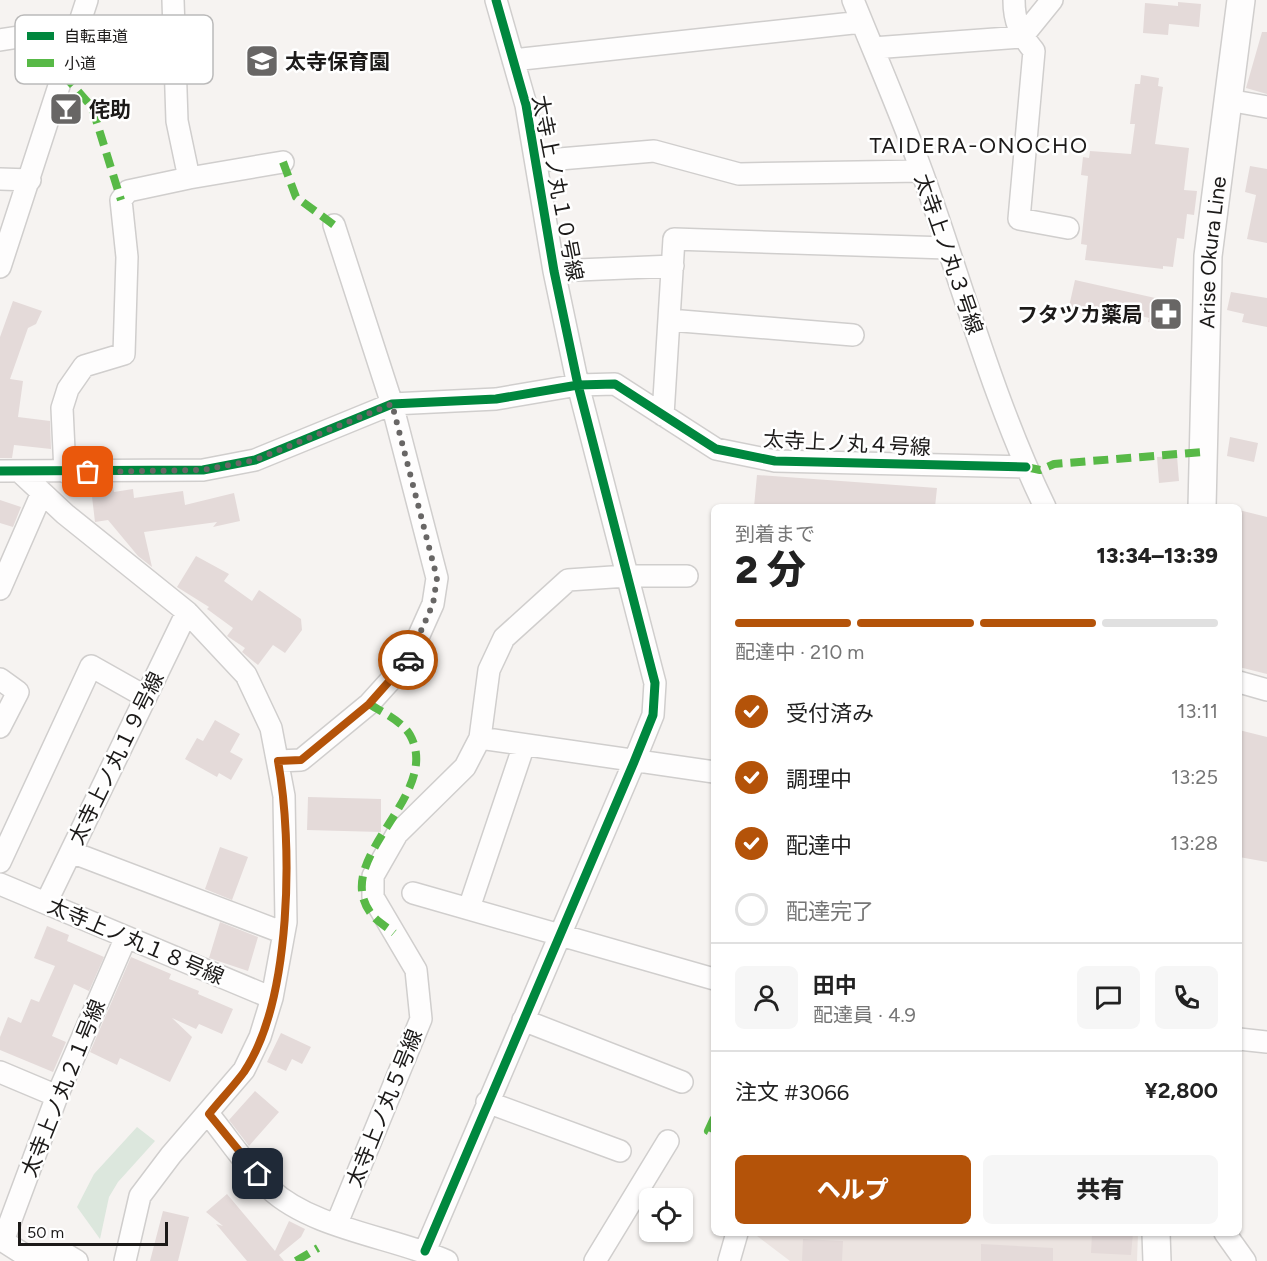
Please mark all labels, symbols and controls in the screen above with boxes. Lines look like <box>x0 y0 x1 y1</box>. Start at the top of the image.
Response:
legend <box>15 15 213 84</box>
text: 自転車道 <box>64 27 128 46</box>
school or university icon: 太寺保育園 <box>244 43 280 79</box>
place label: 太寺保育園 <box>285 49 390 74</box>
text: 小道 <box>64 54 96 73</box>
bar icon: 侘助 <box>48 91 84 127</box>
street label: 太寺上ノ丸１０号線 <box>528 93 588 283</box>
place label: 侘助 <box>89 97 131 122</box>
district label: TAIDERA-ONOCHO <box>869 132 1089 159</box>
street label: 太寺上ノ丸３号線 <box>910 171 988 337</box>
street label: Arise Okura Line <box>1194 175 1231 329</box>
pharmacy icon: フタツカ薬局 <box>1148 296 1184 332</box>
place label: フタツカ薬局 <box>1017 302 1143 327</box>
street label: 太寺上ノ丸４号線 <box>762 426 932 460</box>
pin <box>62 446 113 497</box>
icon: bag <box>71 455 104 488</box>
text: 到着まで <box>735 522 815 546</box>
text: 13:34–13:39 <box>1097 542 1218 569</box>
text: 2 分 <box>735 546 806 593</box>
courier <box>378 630 438 690</box>
text: 配達中 · 210 m <box>735 640 864 664</box>
icon: car <box>392 644 425 677</box>
street label: 太寺上ノ丸１９号線 <box>63 668 169 848</box>
icon: check <box>735 695 768 728</box>
text: 13:11 <box>1177 699 1218 723</box>
text: 受付済み <box>786 700 874 727</box>
icon: check <box>735 761 768 794</box>
text: 13:25 <box>1171 765 1218 789</box>
text: 調理中 <box>786 766 852 793</box>
icon: check <box>735 827 768 860</box>
text: 13:28 <box>1170 831 1218 855</box>
text: 配達中 <box>786 832 852 859</box>
street label: 太寺上ノ丸１８号線 <box>44 893 228 989</box>
text: 配達完了 <box>786 898 874 925</box>
button: person <box>735 966 798 1029</box>
button: chat <box>1077 966 1140 1029</box>
button: phone <box>1155 966 1218 1029</box>
text: 田中 <box>813 972 857 999</box>
street label: 太寺上ノ丸２１号線 <box>16 996 110 1180</box>
text: 配達員 · 4.9 <box>813 1003 916 1027</box>
street label: 太寺上ノ丸５号線 <box>341 1025 427 1191</box>
text: ¥2,800 <box>1145 1077 1218 1104</box>
text: 注文 #3066 <box>735 1079 849 1106</box>
pin <box>232 1148 283 1199</box>
button: ヘルプ <box>735 1155 971 1224</box>
button: 共有 <box>983 1155 1218 1224</box>
icon: home <box>241 1157 274 1190</box>
map controls <box>639 1188 693 1242</box>
button: locate <box>639 1188 693 1242</box>
scale bar <box>18 1219 168 1246</box>
text: 50 m <box>27 1223 64 1242</box>

